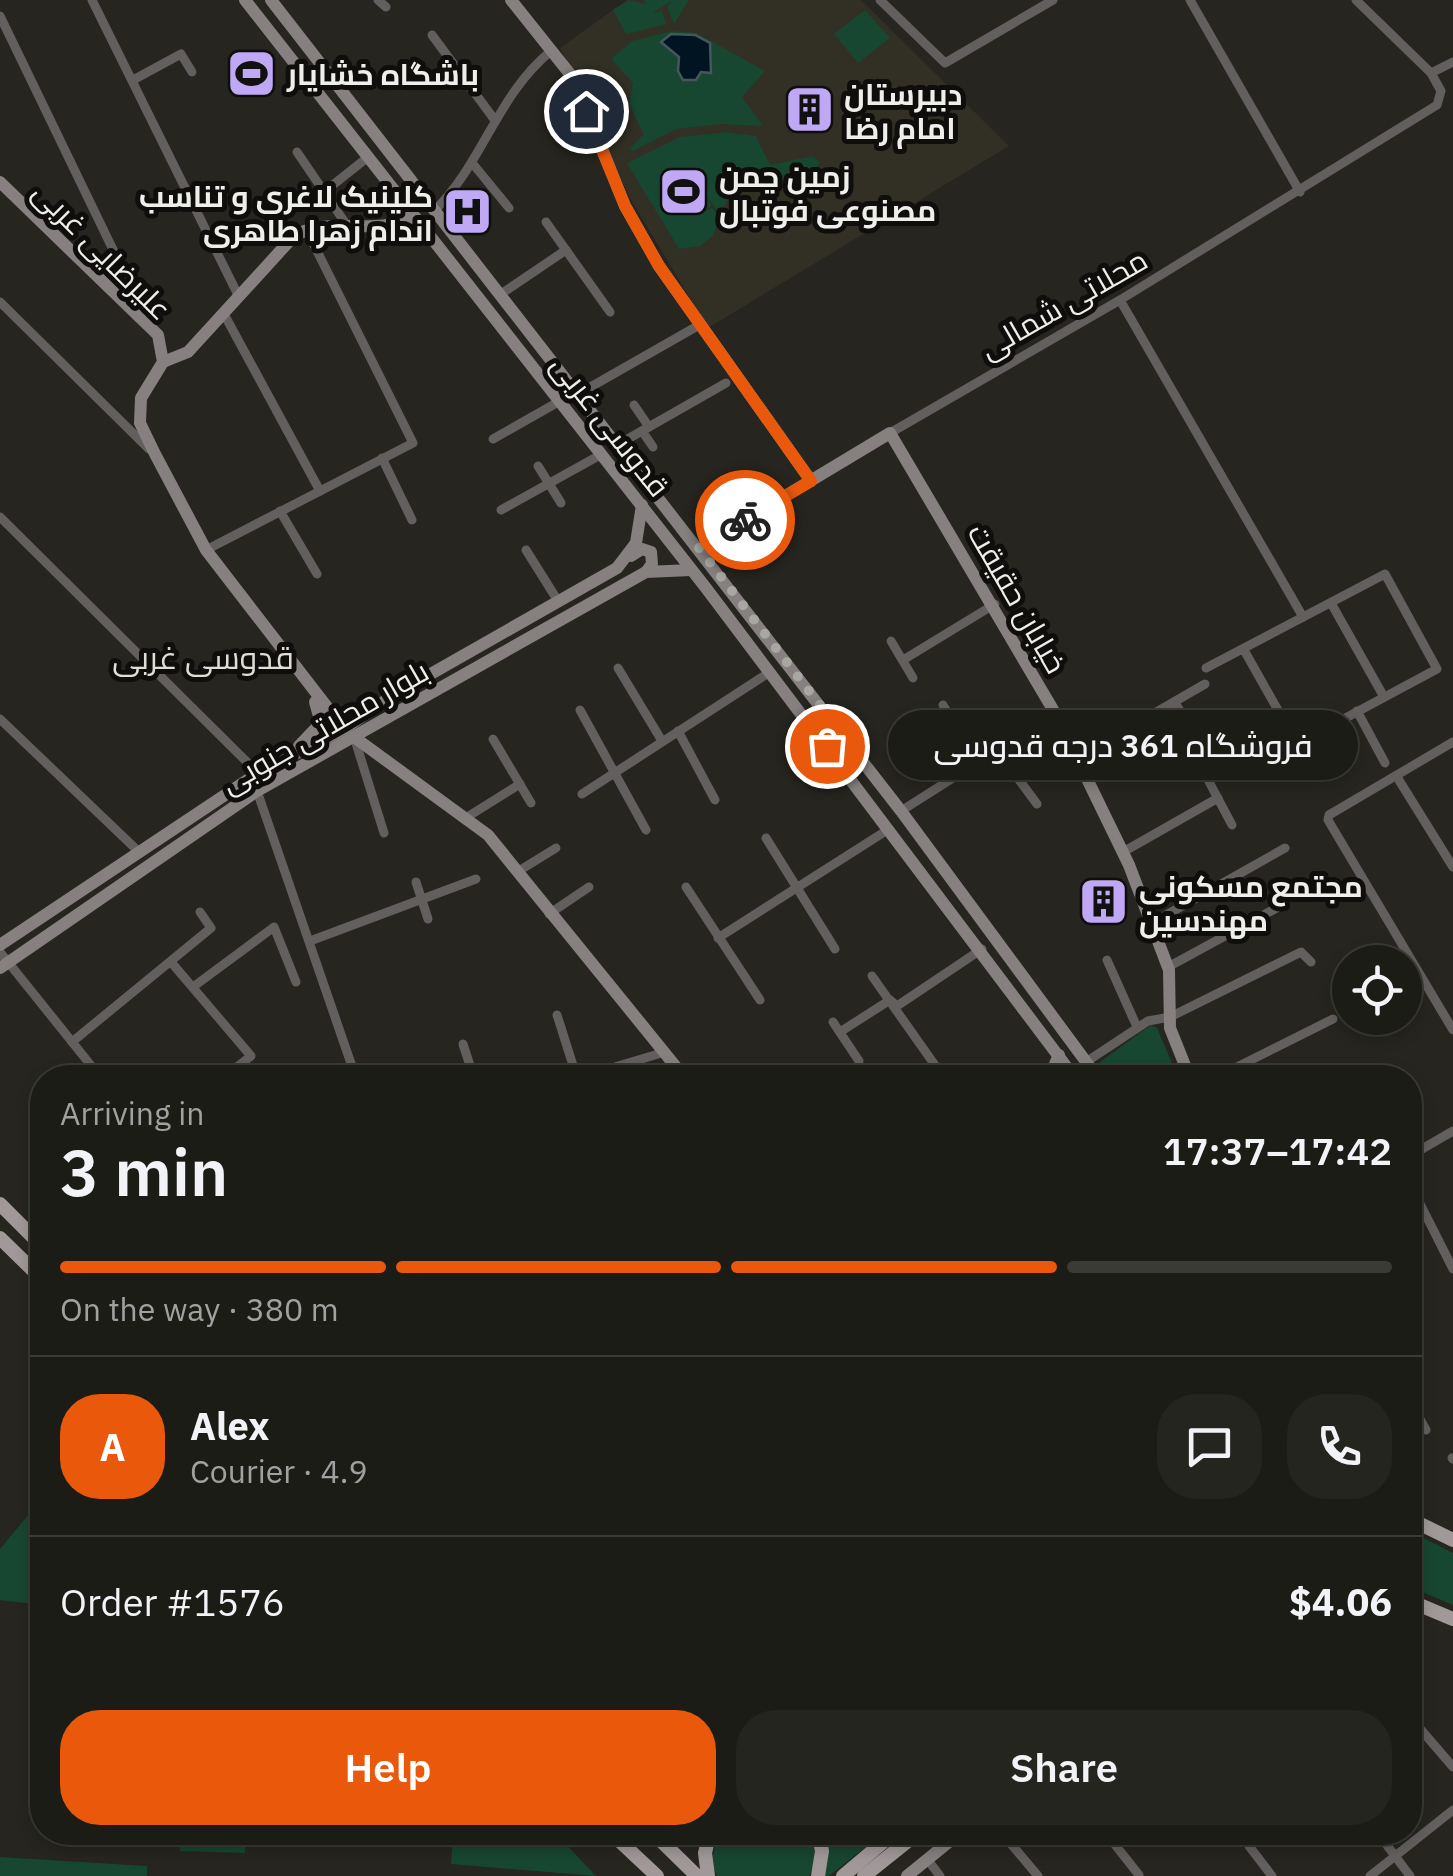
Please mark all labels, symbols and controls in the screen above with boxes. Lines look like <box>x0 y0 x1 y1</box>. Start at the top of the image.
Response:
sports icon: باشگاه خشایار <box>226 47 278 99</box>
place label: باشگاه خشایار <box>286 54 479 93</box>
pin <box>544 69 629 154</box>
place label: دبیرستان امام رضا <box>844 74 962 149</box>
icon: home <box>559 84 614 139</box>
building icon: دبیرستان امام رضا <box>783 84 835 136</box>
place label: زمین چمن مصنوعی فوتبال <box>719 156 936 229</box>
sports icon: زمین چمن مصنوعی فوتبال <box>658 166 710 218</box>
street label: علیرضایی غربی <box>25 172 181 328</box>
place label: کلینیک لاغری و تناسب اندام زهرا طاهری <box>139 176 433 251</box>
hospital icon: کلینیک لاغری و تناسب اندام زهرا طاهری <box>442 186 494 238</box>
street label: محلاتی شمالی <box>972 239 1154 367</box>
street label: قدوسی غربی <box>543 346 679 504</box>
courier <box>695 470 795 570</box>
icon: bike <box>718 493 773 548</box>
street label: خیابان حقیقت <box>959 516 1077 680</box>
district label: قدوسی غربی <box>112 636 294 678</box>
street label: بلوار محلاتی جنوبی <box>213 651 435 801</box>
pin <box>785 704 870 789</box>
callout: فروشگاه 361 درجه قدوسی <box>887 711 1357 781</box>
icon: bag <box>800 719 855 774</box>
text: فروشگاه 361 درجه قدوسی <box>934 724 1313 766</box>
place label: مجتمع مسکونی مهندسین <box>1139 866 1363 939</box>
building icon: مجتمع مسکونی مهندسین <box>1078 876 1130 928</box>
map controls <box>1332 945 1422 1035</box>
button: locate <box>1332 945 1422 1035</box>
text: Arriving in <box>60 1092 205 1134</box>
text: 17:37–17:42 <box>1163 1126 1392 1175</box>
text: 3 min <box>60 1129 228 1214</box>
text: On the way · 380 m <box>60 1288 339 1330</box>
button: chat <box>1157 1394 1262 1499</box>
button: phone <box>1287 1394 1392 1499</box>
text: Alex <box>190 1401 270 1450</box>
text: A <box>99 1422 126 1471</box>
text: Courier · 4.9 <box>190 1450 368 1492</box>
text: Order #1576 <box>60 1577 285 1626</box>
text: $4.06 <box>1289 1577 1392 1626</box>
button: Help <box>60 1710 716 1825</box>
button: Share <box>736 1710 1392 1825</box>

